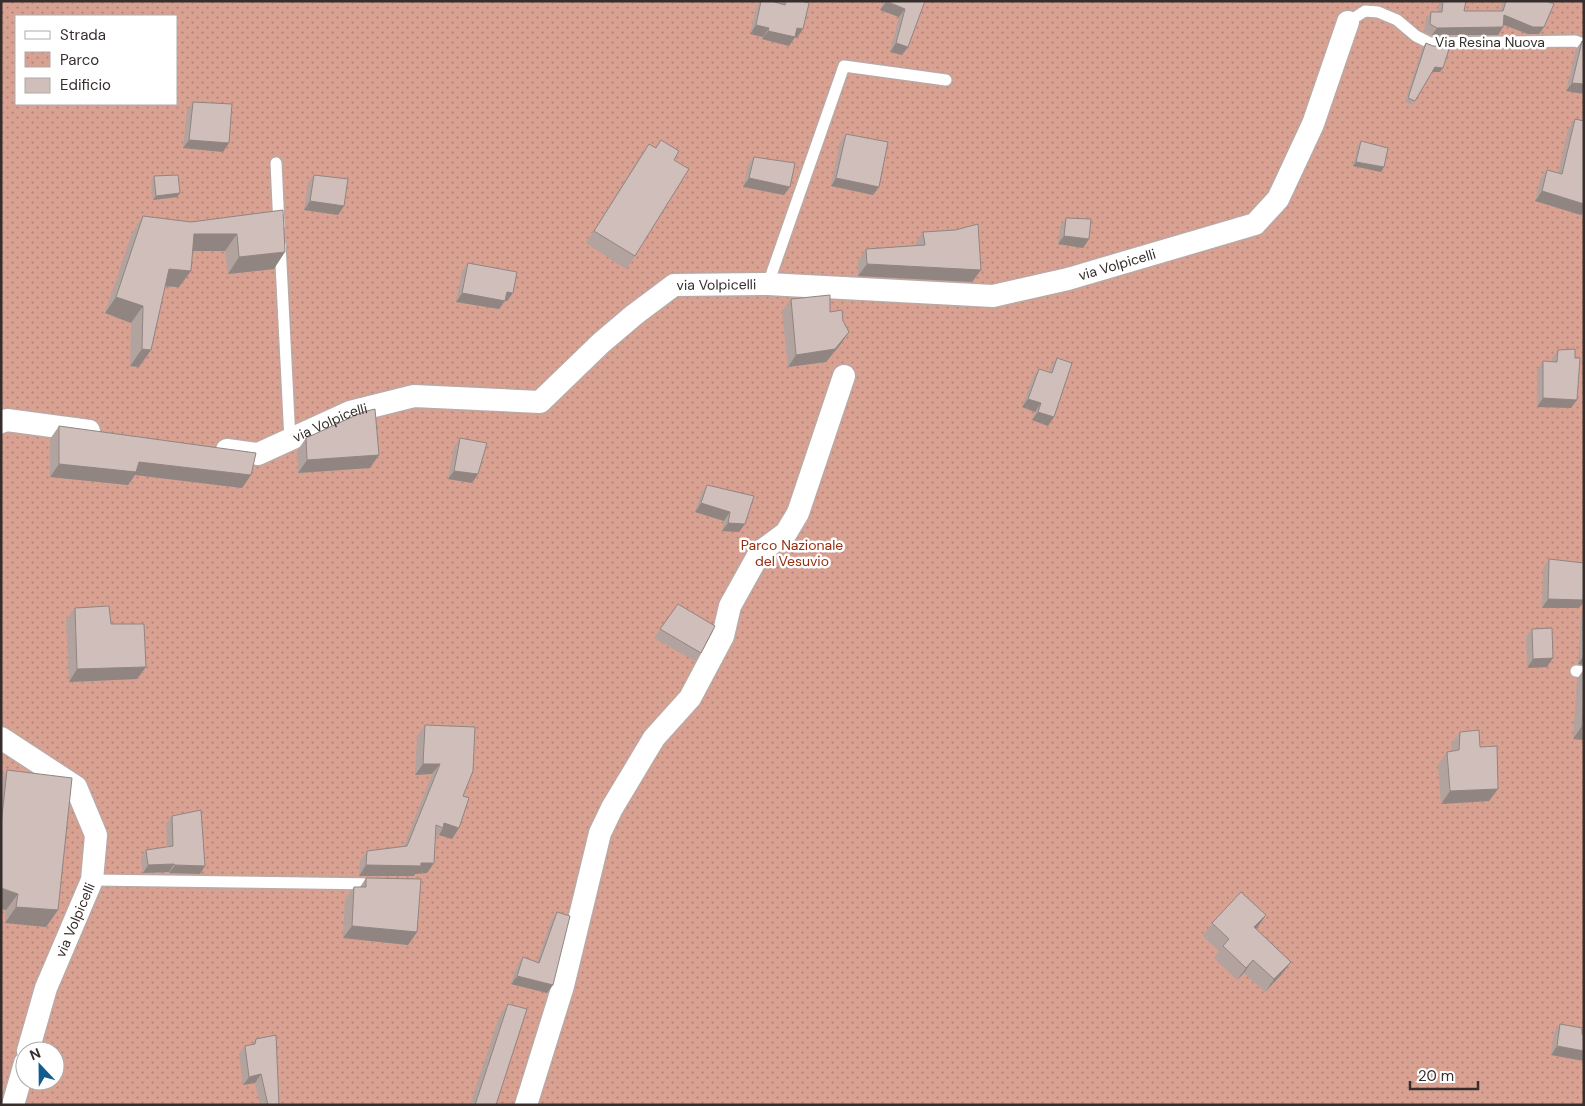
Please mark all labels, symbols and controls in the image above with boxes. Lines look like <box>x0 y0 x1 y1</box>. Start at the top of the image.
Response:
legend <box>15 15 178 105</box>
text: Strada <box>60 25 106 45</box>
street label: Via Resina Nuova <box>1435 33 1545 51</box>
text: Parco <box>60 50 99 70</box>
text: Edificio <box>60 75 111 95</box>
street label: via Volpicelli <box>1076 245 1158 284</box>
street label: via Volpicelli <box>676 275 756 294</box>
street label: via Volpicelli <box>290 399 369 446</box>
park label: Parco Nazionale del Vesuvio <box>741 536 843 570</box>
street label: via Volpicelli <box>51 880 99 960</box>
north arrow <box>15 1041 65 1091</box>
text: N <box>27 1044 43 1064</box>
scale bar <box>1410 1058 1478 1090</box>
text: 20 m <box>1418 1066 1454 1086</box>

